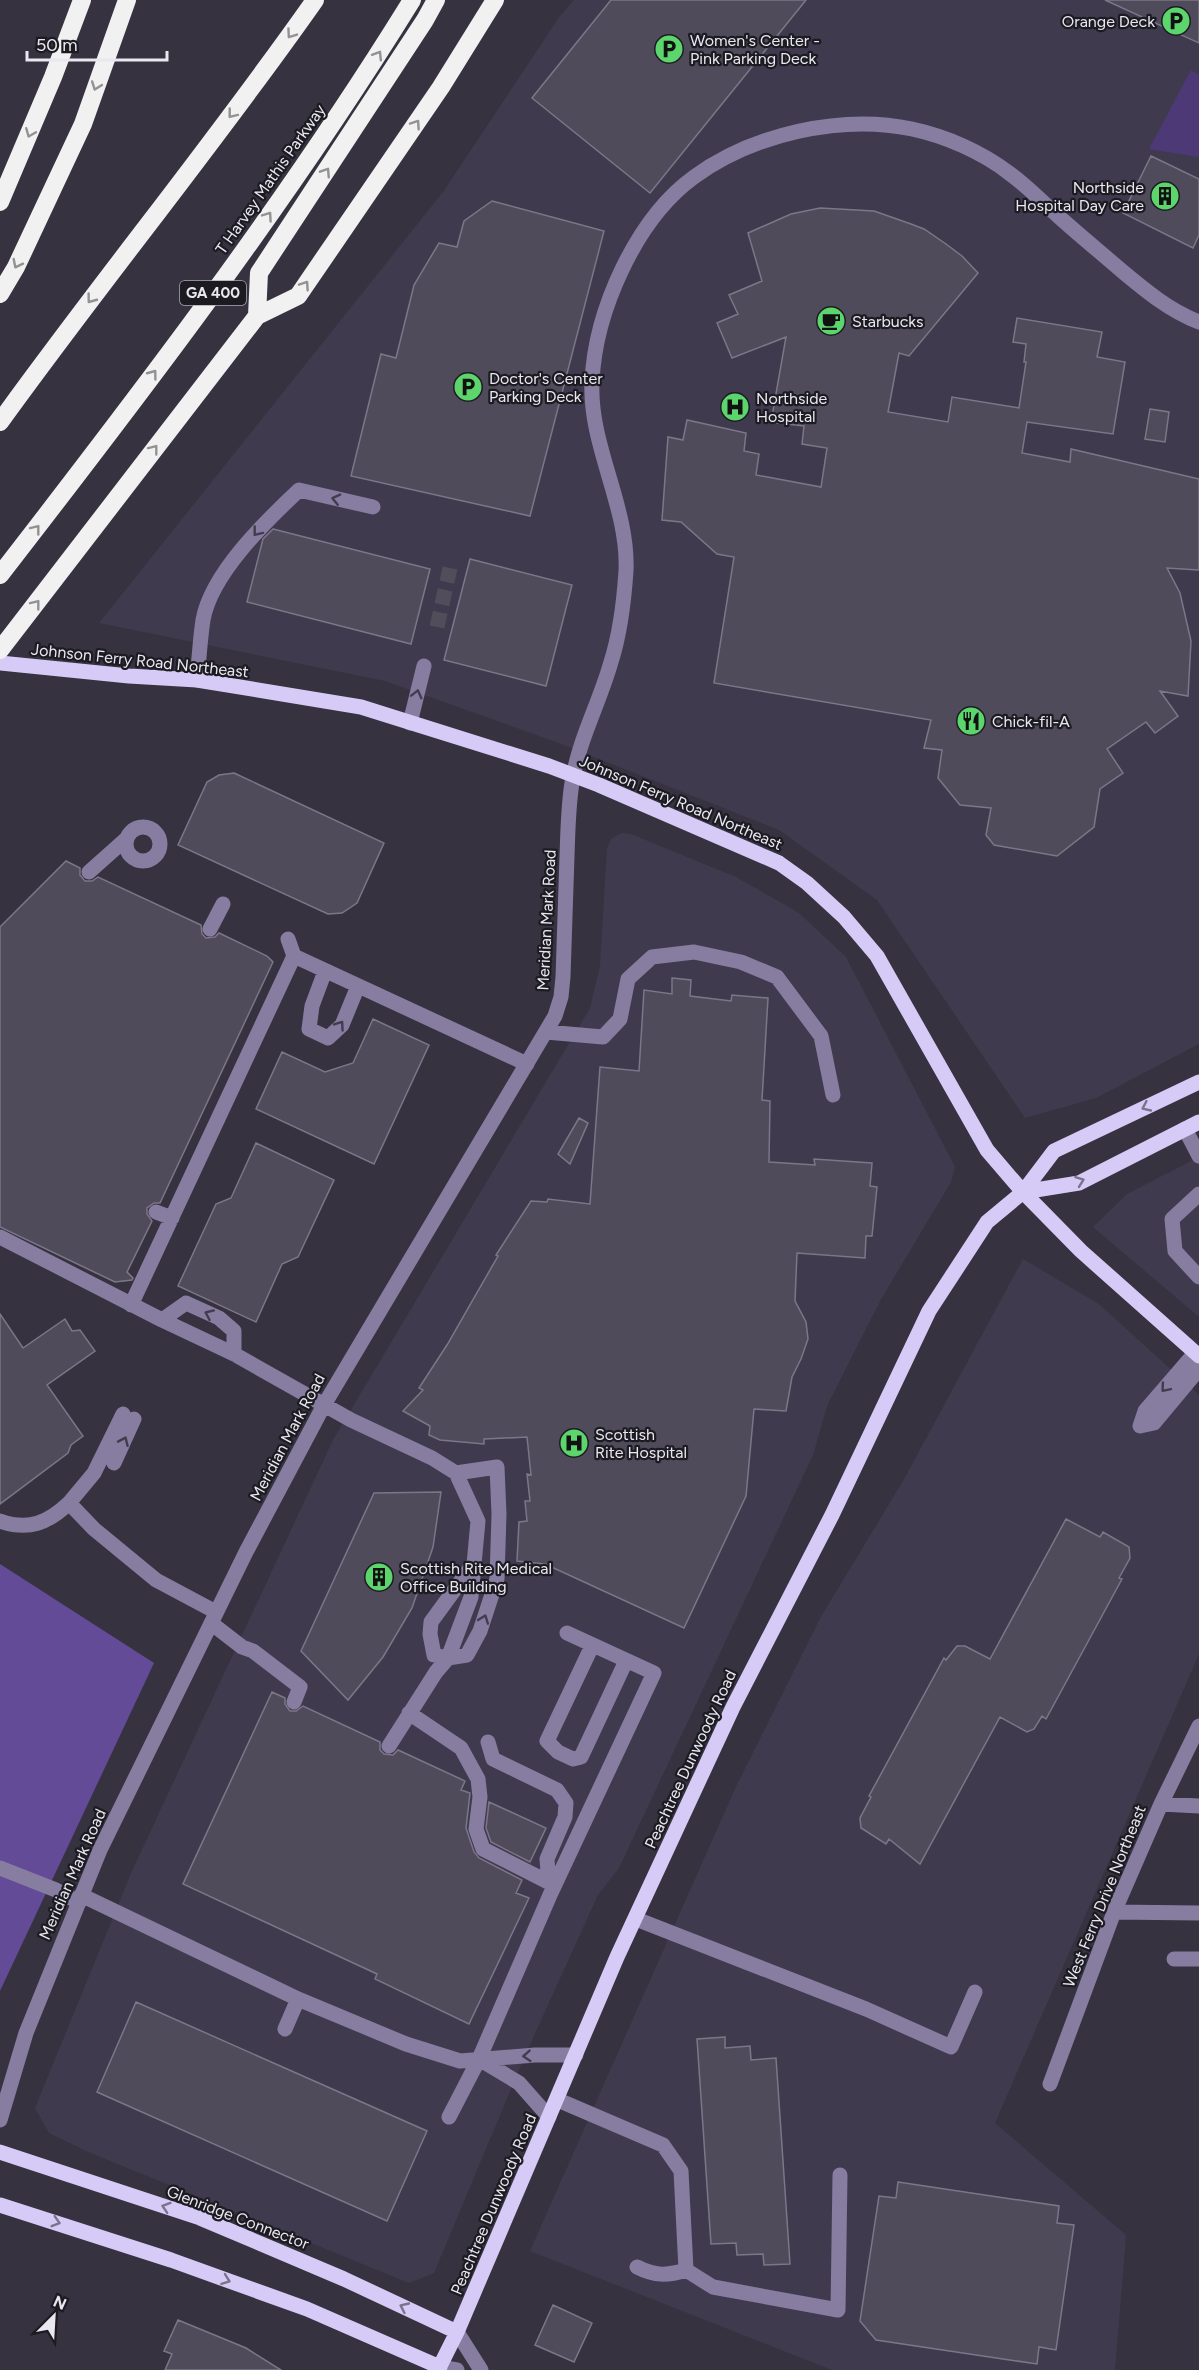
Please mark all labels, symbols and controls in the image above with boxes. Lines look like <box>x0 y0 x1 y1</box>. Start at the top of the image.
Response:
parking icon: Orange Deck <box>1160 5 1192 37</box>
place label: Orange Deck <box>1062 12 1155 31</box>
scale bar <box>27 24 166 62</box>
one-way arrow <box>287 27 298 38</box>
place label: Women's Center - Pink Parking Deck <box>690 31 820 68</box>
parking icon: Women's Center - Pink Parking Deck <box>653 33 685 65</box>
text: 50 m <box>36 34 78 56</box>
one-way arrow <box>370 51 382 61</box>
one-way arrow <box>91 80 104 91</box>
street label: T Harvey Mathis Parkway <box>211 100 330 258</box>
one-way arrow <box>228 108 239 119</box>
one-way arrow <box>408 120 419 131</box>
one-way arrow <box>25 126 37 137</box>
one-way arrow <box>318 168 330 178</box>
place label: Northside Hospital Day Care <box>1015 178 1144 215</box>
building icon: Northside Hospital Day Care <box>1149 180 1181 212</box>
one-way arrow <box>261 211 272 222</box>
one-way arrow <box>13 258 24 268</box>
road number: GA 400 <box>180 281 246 305</box>
one-way arrow <box>298 281 309 292</box>
one-way arrow <box>87 292 98 303</box>
cafe icon: Starbucks <box>815 305 847 337</box>
place label: Starbucks <box>852 312 924 331</box>
one-way arrow <box>146 369 157 380</box>
place label: Doctor's Center Parking Deck <box>489 369 603 406</box>
parking icon: Doctor's Center Parking Deck <box>452 371 484 403</box>
place label: Northside Hospital <box>756 389 828 426</box>
hospital icon: Northside Hospital <box>719 391 751 423</box>
one-way arrow <box>147 445 158 456</box>
one-way arrow <box>331 493 341 506</box>
one-way arrow <box>28 525 39 536</box>
one-way arrow <box>254 525 265 536</box>
one-way arrow <box>28 600 39 611</box>
street label: Johnson Ferry Road Northeast <box>30 640 250 681</box>
one-way arrow <box>409 689 422 699</box>
restaurant icon: Chick-fil-A <box>955 705 987 737</box>
place label: Chick-fil-A <box>992 712 1070 731</box>
street label: Johnson Ferry Road Northeast <box>576 751 785 854</box>
street label: Meridian Mark Road <box>533 849 560 991</box>
one-way arrow <box>332 1020 343 1031</box>
one-way arrow <box>1142 1100 1153 1112</box>
one-way arrow <box>1074 1176 1085 1188</box>
one-way arrow <box>204 1309 215 1321</box>
street label: Meridian Mark Road <box>246 1370 329 1504</box>
one-way arrow <box>1161 1381 1172 1392</box>
place label: Scottish Rite Hospital <box>595 1425 687 1462</box>
hospital icon: Scottish Rite Hospital <box>558 1427 590 1459</box>
one-way arrow <box>117 1436 129 1447</box>
place label: Scottish Rite Medical Office Building <box>400 1559 552 1596</box>
building icon: Scottish Rite Medical Office Building <box>363 1561 395 1593</box>
one-way arrow <box>477 1614 490 1625</box>
street label: Peachtree Dunwoody Road <box>641 1667 740 1851</box>
street label: West Ferry Drive Northeast <box>1059 1802 1150 1990</box>
street label: Meridian Mark Road <box>35 1806 110 1943</box>
one-way arrow <box>523 2049 532 2062</box>
street label: Peachtree Dunwoody Road <box>447 2111 540 2298</box>
street label: Glenridge Connector <box>164 2182 312 2254</box>
one-way arrow <box>161 2202 172 2215</box>
one-way arrow <box>50 2215 61 2227</box>
one-way arrow <box>220 2273 231 2285</box>
north arrow <box>24 2286 84 2346</box>
text: N <box>50 2292 69 2314</box>
one-way arrow <box>400 2302 411 2314</box>

